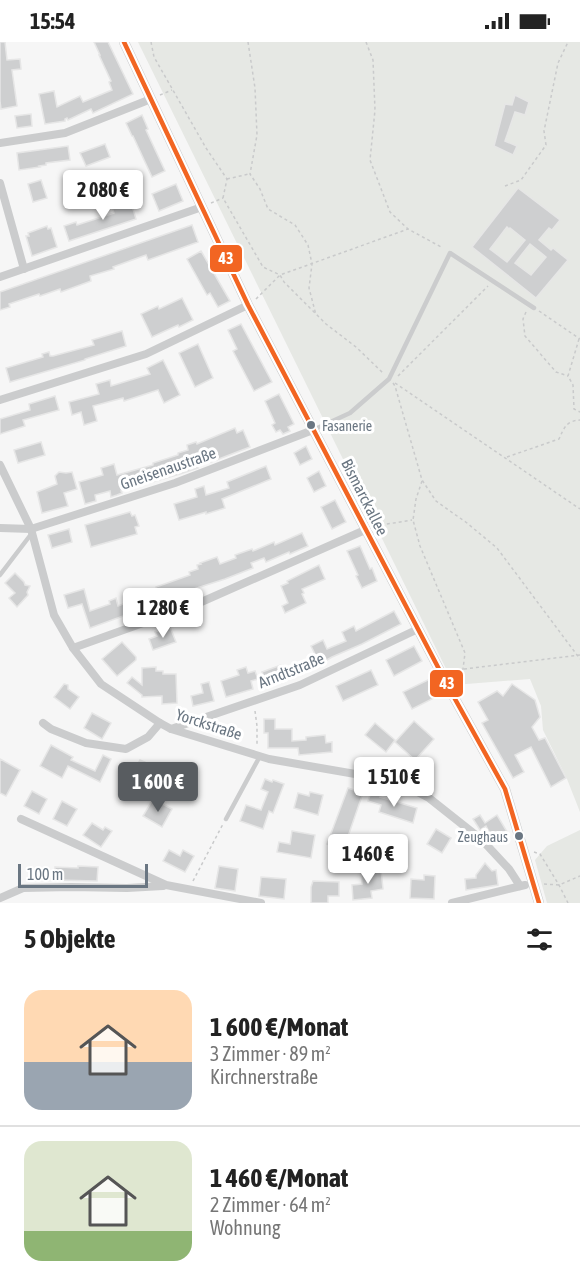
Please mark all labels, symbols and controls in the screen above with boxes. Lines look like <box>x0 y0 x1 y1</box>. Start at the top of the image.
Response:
text: 15:54 <box>30 8 75 34</box>
pin: 2 080 € <box>48 170 158 221</box>
text: 2 080 € <box>77 178 129 201</box>
line badge: 43 <box>209 244 243 273</box>
text: 43 <box>217 249 234 267</box>
place label: Fasanerie <box>322 418 372 434</box>
marker: Fasanerie <box>305 419 317 431</box>
street label: Gneisenaustraße <box>118 443 218 493</box>
street label: Bismarckallee <box>338 456 392 538</box>
pin: 1 280 € <box>108 588 218 639</box>
text: 1 280 € <box>137 596 189 619</box>
street label: Arndtstraße <box>255 649 327 691</box>
line badge: 43 <box>429 669 464 698</box>
text: 43 <box>438 674 455 692</box>
street label: Yorckstraße <box>174 705 244 743</box>
pin: 1 510 € <box>339 757 449 808</box>
pin: 1 600 € <box>103 762 213 813</box>
text: 1 510 € <box>368 765 420 788</box>
text: 1 600 € <box>132 770 184 793</box>
place label: Zeughaus <box>458 829 508 845</box>
marker: Zeughaus <box>513 830 525 842</box>
pin: 1 460 € <box>313 834 423 885</box>
text: 1 460 € <box>342 842 394 865</box>
scale bar <box>18 861 148 888</box>
text: 100 m <box>27 865 63 883</box>
icon: filters <box>523 923 556 956</box>
text: 5 Objekte <box>24 924 116 954</box>
text: 1 600 €/Monat <box>210 1012 348 1042</box>
icon: home <box>72 1014 144 1086</box>
text: 3 Zimmer · 89 m² <box>210 1042 331 1065</box>
text: Kirchnerstraße <box>210 1065 318 1088</box>
text: 1 460 €/Monat <box>210 1163 348 1193</box>
icon: home <box>72 1165 144 1237</box>
text: 2 Zimmer · 64 m² <box>210 1193 331 1216</box>
text: Wohnung <box>210 1216 281 1239</box>

